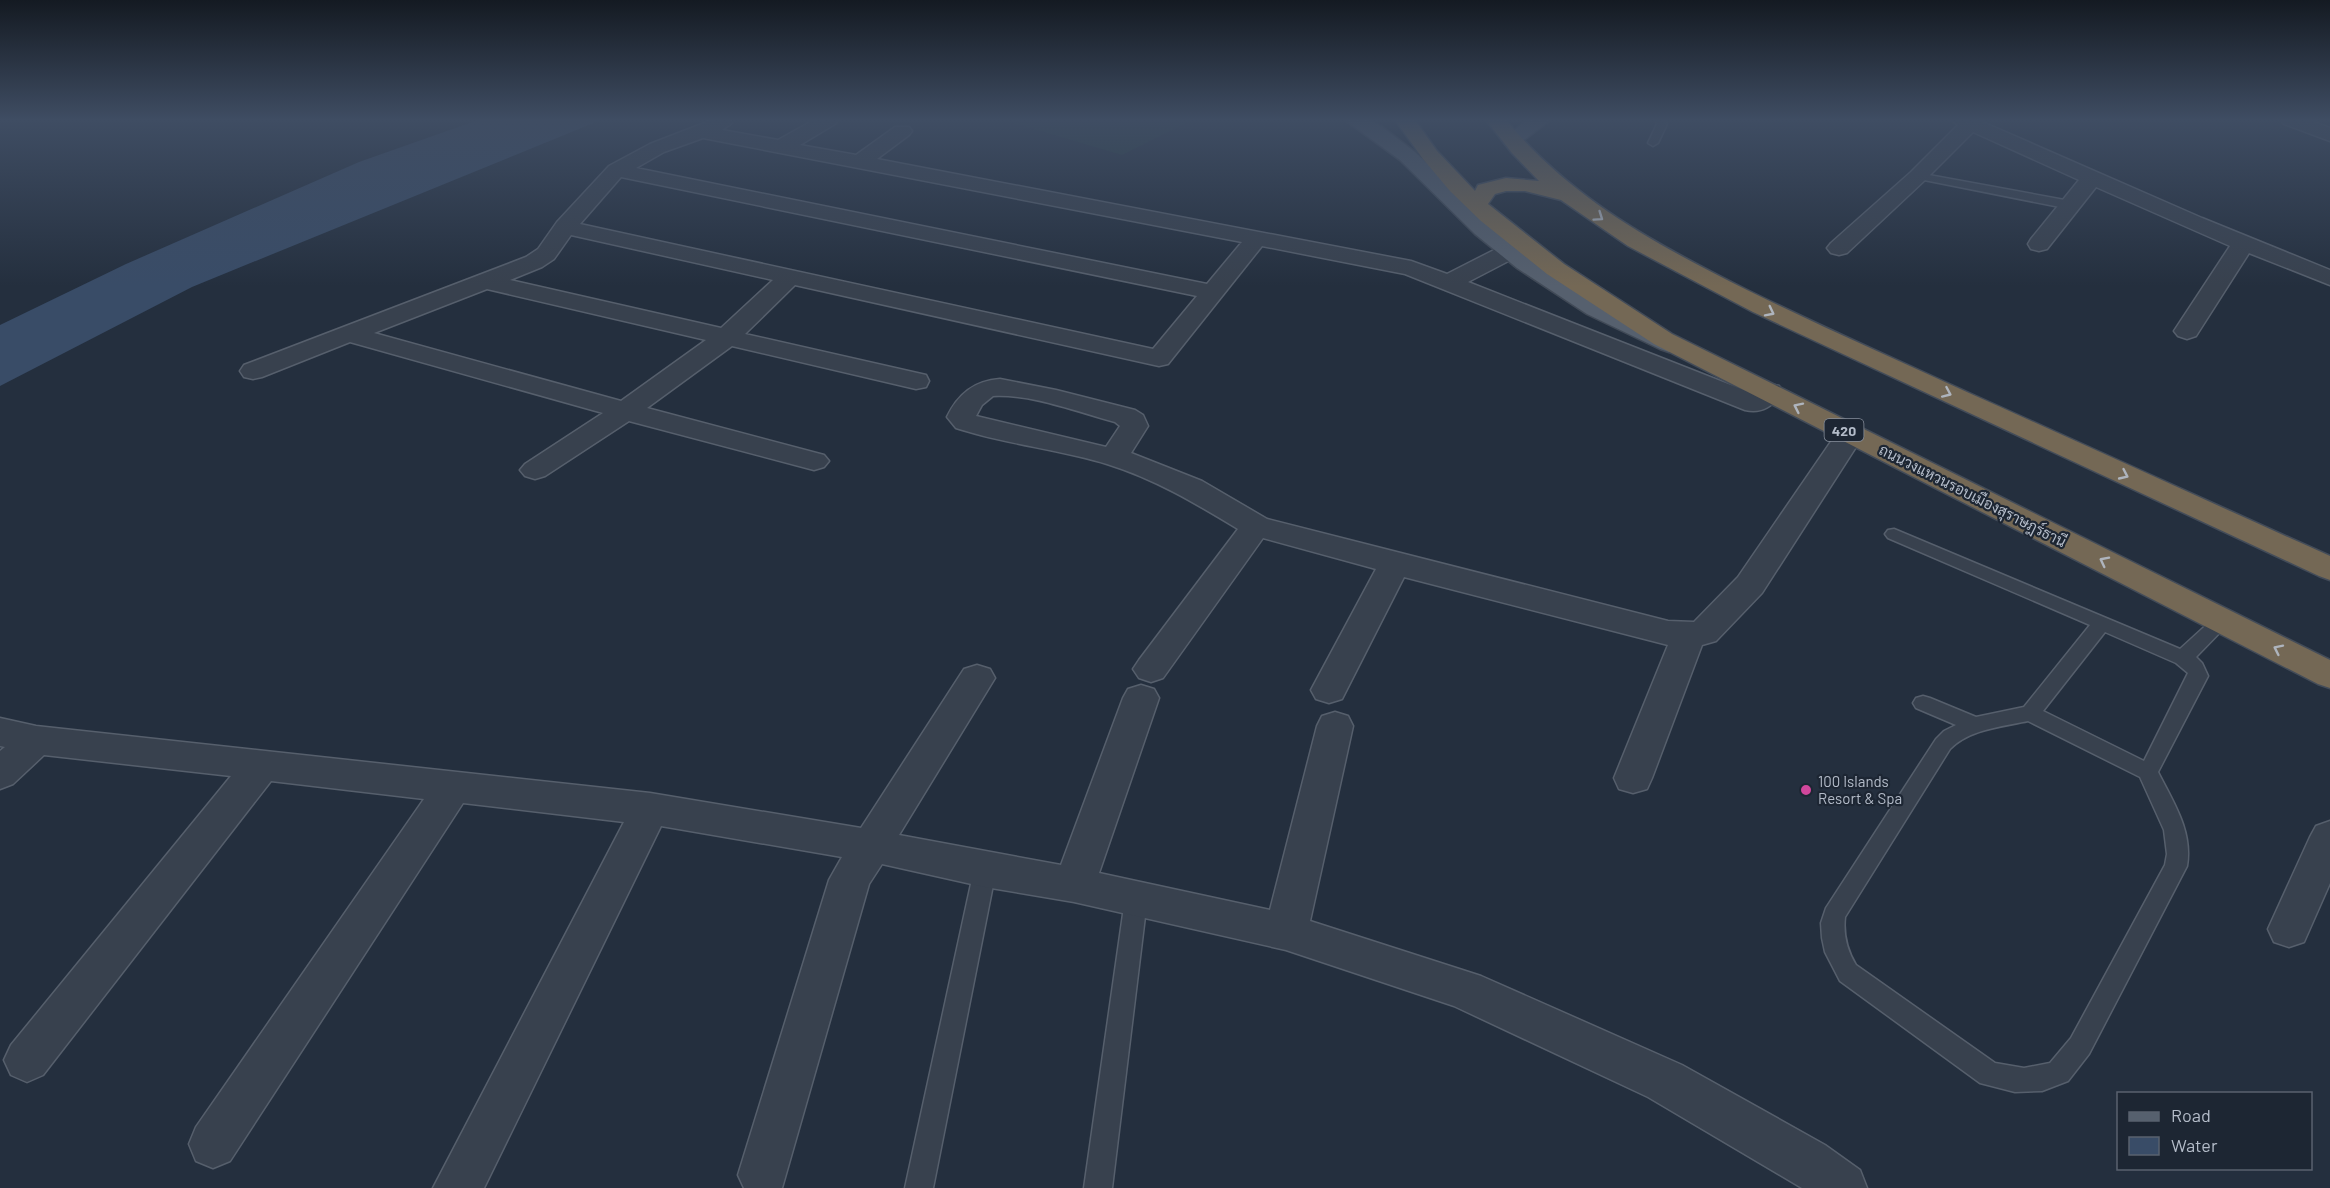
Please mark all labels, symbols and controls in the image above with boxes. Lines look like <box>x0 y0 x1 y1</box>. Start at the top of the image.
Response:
one-way arrow <box>1593 210 1604 221</box>
one-way arrow <box>1763 304 1774 316</box>
one-way arrow <box>1940 386 1951 398</box>
one-way arrow <box>1794 403 1805 414</box>
road number: 420 <box>1824 419 1864 441</box>
street label: ถนนวงแหวนรอบเมืองสุราษฎร์ธานี <box>1875 440 2070 553</box>
one-way arrow <box>2118 467 2129 479</box>
one-way arrow <box>2099 557 2110 569</box>
one-way arrow <box>2273 645 2284 657</box>
place label: 100 Islands Resort & Spa <box>1818 772 1902 807</box>
marker: 100 Islands Resort & Spa <box>1799 783 1813 797</box>
legend <box>2117 1092 2312 1170</box>
text: Road <box>2171 1104 2211 1126</box>
text: Water <box>2171 1134 2218 1156</box>

